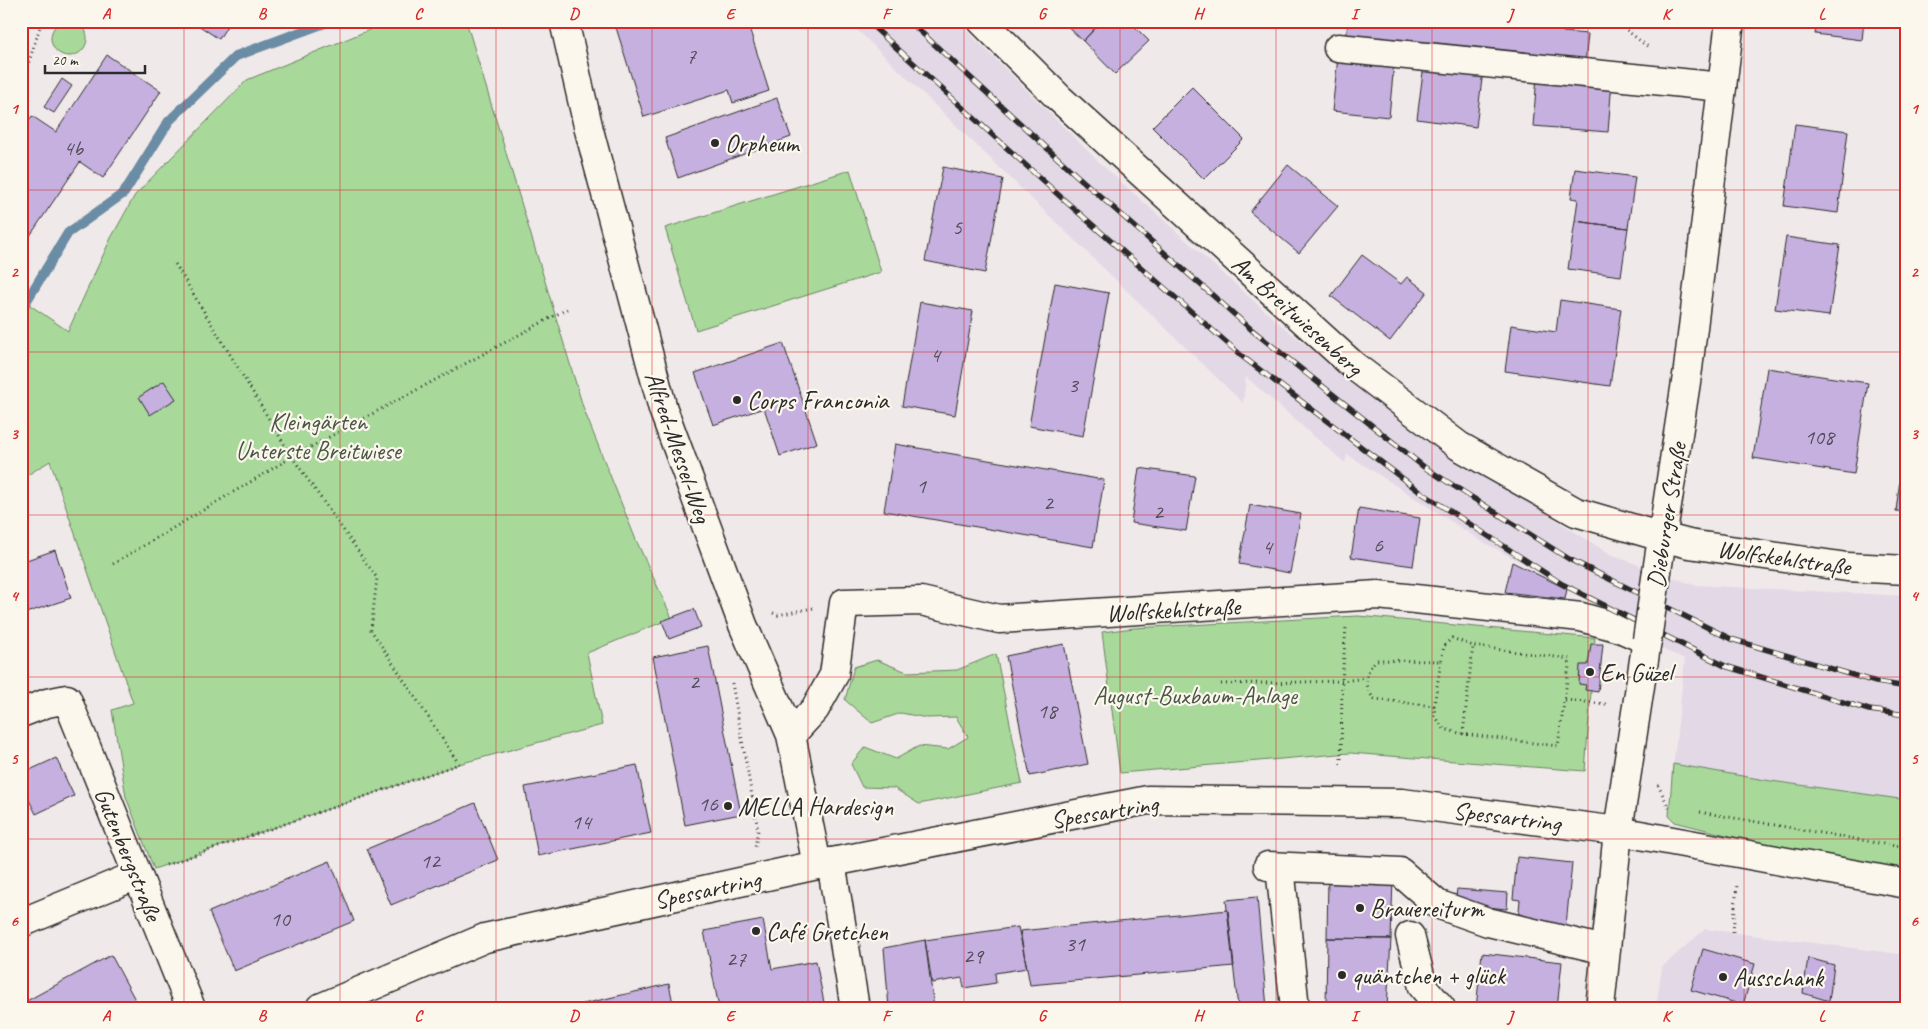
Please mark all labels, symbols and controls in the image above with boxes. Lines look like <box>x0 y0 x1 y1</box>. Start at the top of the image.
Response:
text: A <box>102 4 112 24</box>
text: B <box>258 4 268 24</box>
text: C <box>414 4 424 24</box>
text: D <box>569 4 580 24</box>
text: E <box>726 4 737 24</box>
text: F <box>882 4 893 24</box>
text: G <box>1038 4 1048 24</box>
text: H <box>1193 4 1205 24</box>
text: I <box>1351 4 1361 24</box>
text: J <box>1506 4 1515 24</box>
text: K <box>1662 4 1674 24</box>
text: L <box>1819 4 1827 24</box>
scale bar <box>45 42 145 74</box>
house number: 7 <box>686 42 697 70</box>
text: 20 m <box>52 51 79 70</box>
text: 1 <box>10 99 19 119</box>
text: 1 <box>1910 99 1919 119</box>
place label: Orpheum <box>725 128 801 160</box>
house number: 4b <box>63 134 84 162</box>
marker: Orpheum <box>709 137 721 149</box>
house number: 5 <box>952 213 963 241</box>
street label: Am Breitwiesenberg <box>1225 248 1371 385</box>
text: 2 <box>10 262 19 282</box>
text: 2 <box>1910 262 1919 282</box>
house number: 4 <box>930 341 942 369</box>
street label: Alfred-Messel-Weg <box>637 367 719 528</box>
house number: 3 <box>1068 371 1080 399</box>
place label: Corps Franconia <box>747 385 890 417</box>
marker: Corps Franconia <box>731 394 743 406</box>
park label: Kleingärten Unterste Breitwiese <box>235 406 402 467</box>
house number: 108 <box>1804 423 1836 451</box>
text: 3 <box>10 424 19 444</box>
text: 3 <box>1910 424 1919 444</box>
street label: Dieburger Straße <box>1640 439 1695 590</box>
house number: 1 <box>916 472 927 500</box>
house number: 2 <box>1043 489 1055 517</box>
house number: 2 <box>1153 498 1165 526</box>
house number: 6 <box>1373 531 1384 559</box>
house number: 4 <box>1262 533 1274 561</box>
street label: Wolfskehlstraße <box>1715 533 1854 583</box>
text: 4 <box>10 586 19 606</box>
text: 4 <box>1910 586 1919 606</box>
street label: Wolfskehlstraße <box>1105 590 1243 629</box>
place label: En Güzel <box>1600 657 1677 689</box>
marker: En Güzel <box>1584 666 1596 678</box>
house number: 2 <box>689 668 701 696</box>
park label: August-Buxbaum-Anlage <box>1093 680 1299 712</box>
house number: 18 <box>1037 697 1059 725</box>
text: 5 <box>11 749 20 769</box>
text: 5 <box>1911 749 1920 769</box>
street label: Gutenbergstraße <box>87 783 170 927</box>
street label: Spessartring <box>1048 787 1162 836</box>
house number: 16 <box>698 790 719 818</box>
place label: MELLA Hardesign <box>738 791 894 823</box>
street label: Spessartring <box>1451 795 1564 840</box>
marker: MELLA Hardesign <box>722 800 734 812</box>
house number: 14 <box>571 808 593 836</box>
house number: 12 <box>420 847 442 875</box>
street label: Spessartring <box>651 863 765 917</box>
place label: Brauereiturm <box>1370 893 1486 925</box>
marker: Brauereiturm <box>1354 902 1366 914</box>
house number: 10 <box>270 905 292 933</box>
text: 6 <box>10 911 19 931</box>
text: 6 <box>1910 911 1919 931</box>
place label: Café Gretchen <box>766 916 889 948</box>
marker: Café Gretchen <box>750 925 762 937</box>
house number: 31 <box>1065 930 1086 958</box>
house number: 29 <box>963 942 985 970</box>
house number: 27 <box>726 945 747 973</box>
place label: quäntchen + glück <box>1352 960 1507 992</box>
place label: Ausschank <box>1733 962 1825 994</box>
marker: quäntchen + glück <box>1336 969 1348 981</box>
marker: Ausschank <box>1717 971 1729 983</box>
text: A <box>102 1006 112 1026</box>
text: B <box>258 1006 268 1026</box>
text: C <box>414 1006 424 1026</box>
text: D <box>569 1006 580 1026</box>
text: E <box>726 1006 737 1026</box>
text: F <box>882 1006 893 1026</box>
text: G <box>1038 1006 1048 1026</box>
text: H <box>1193 1006 1205 1026</box>
text: I <box>1351 1006 1361 1026</box>
text: J <box>1506 1006 1515 1026</box>
text: K <box>1662 1006 1674 1026</box>
text: L <box>1819 1006 1827 1026</box>

